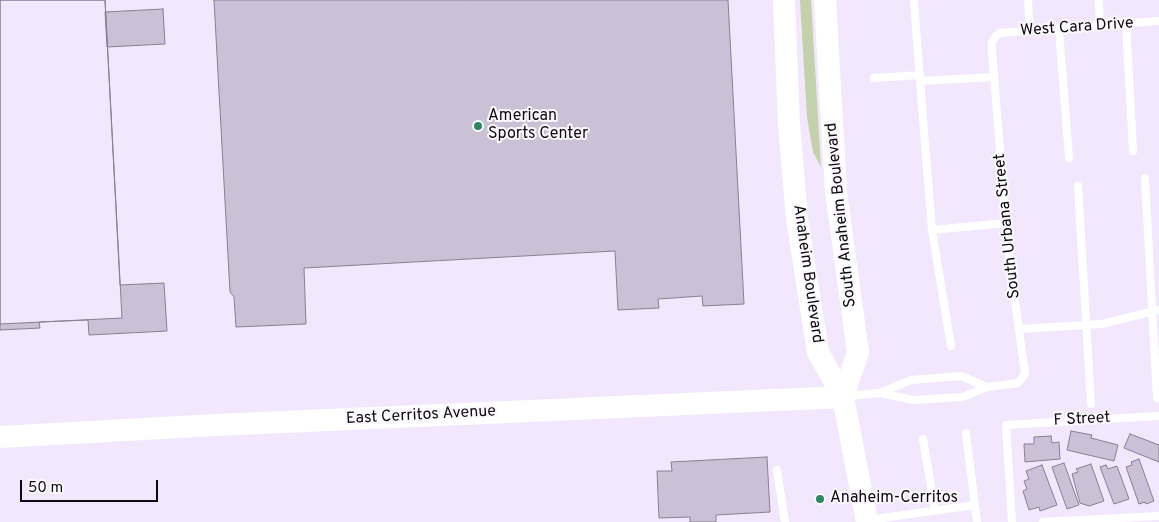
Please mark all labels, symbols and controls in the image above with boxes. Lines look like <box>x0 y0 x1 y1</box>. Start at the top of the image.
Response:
street label: West Cara Drive <box>1020 14 1134 42</box>
place label: American Sports Center <box>488 107 588 145</box>
marker: American Sports Center <box>472 120 484 132</box>
street label: South Anaheim Boulevard <box>823 122 861 308</box>
street label: South Urbana Street <box>991 152 1025 300</box>
street label: Anaheim Boulevard <box>788 203 826 345</box>
street label: East Cerritos Avenue <box>346 402 496 430</box>
street label: F Street <box>1053 409 1111 431</box>
scale bar <box>22 470 160 502</box>
text: 50 m <box>28 479 63 498</box>
place label: Anaheim-Cerritos <box>830 489 958 509</box>
marker: Anaheim-Cerritos <box>814 493 826 505</box>

